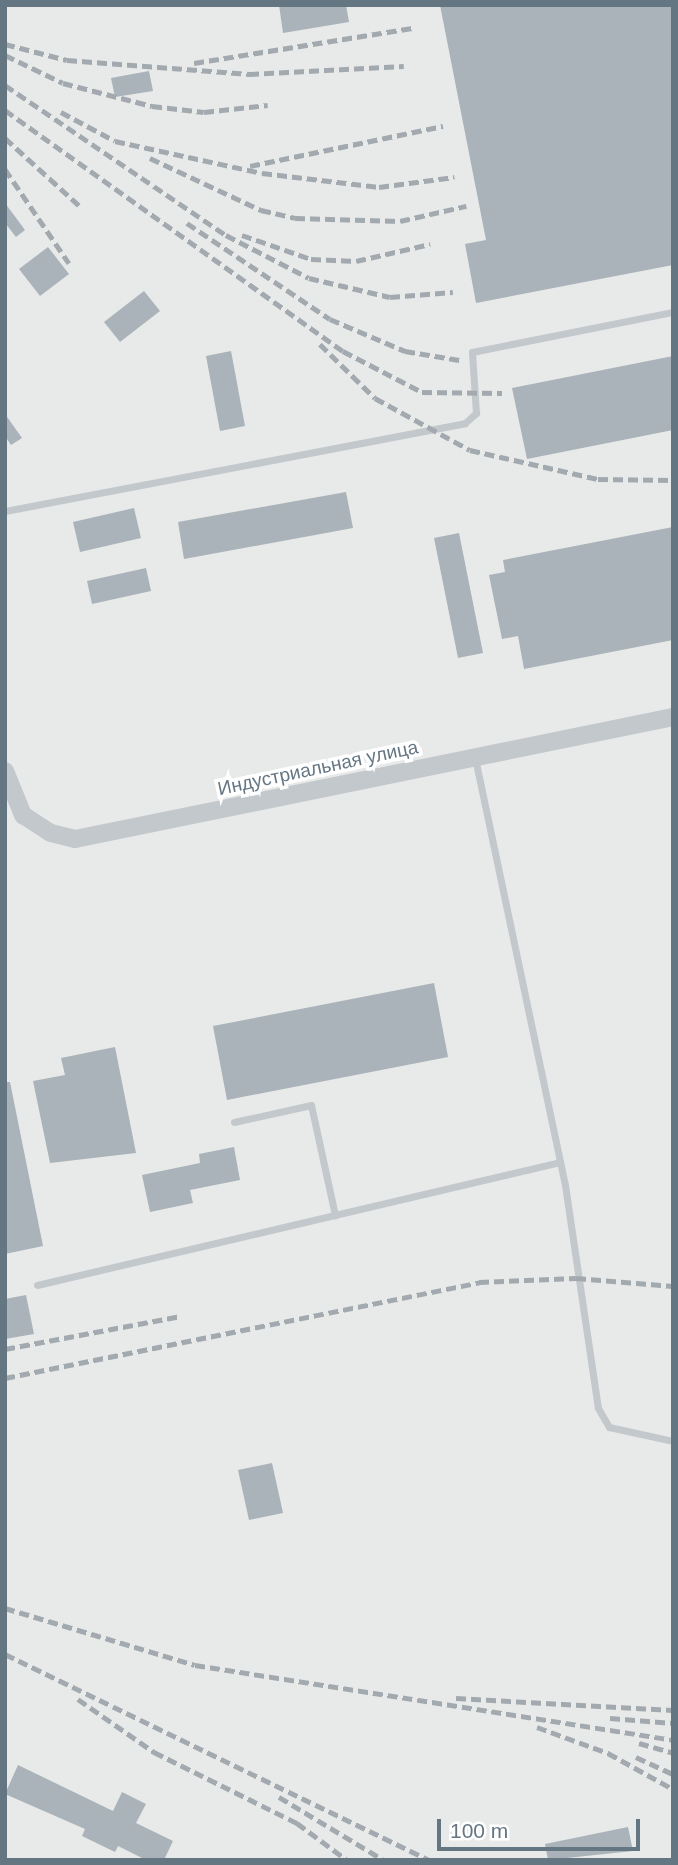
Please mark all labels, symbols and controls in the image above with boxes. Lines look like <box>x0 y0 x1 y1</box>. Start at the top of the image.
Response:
street label: Индустриальная улица <box>216 736 420 800</box>
scale bar <box>440 1806 643 1850</box>
text: 100 m <box>450 1819 508 1842</box>

